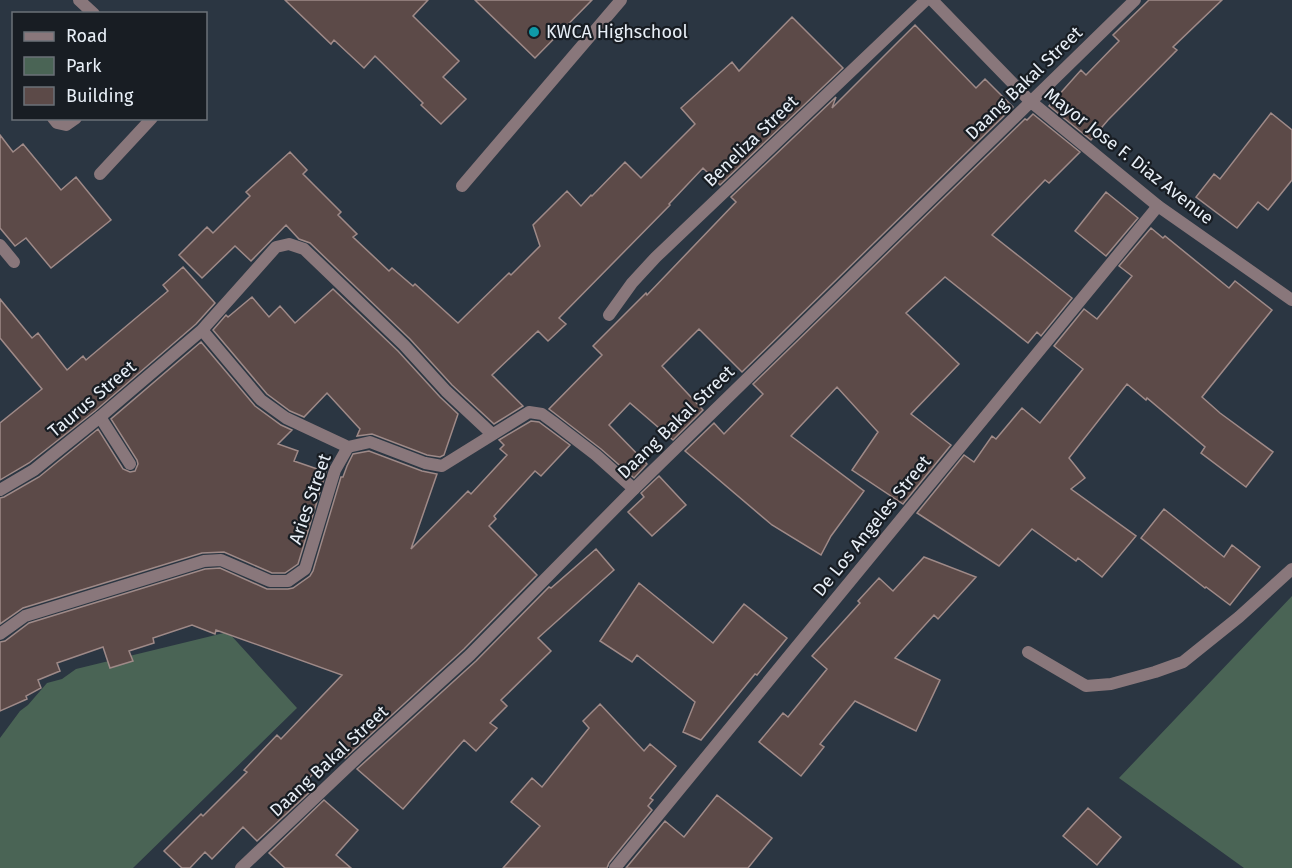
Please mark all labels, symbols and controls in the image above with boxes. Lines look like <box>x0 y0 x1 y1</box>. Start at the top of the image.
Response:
legend <box>12 12 207 120</box>
place label: KWCA Highschool <box>546 21 688 43</box>
street label: Daang Bakal Street <box>961 21 1087 144</box>
text: Road <box>66 25 108 47</box>
marker: KWCA Highschool <box>527 25 541 39</box>
text: Park <box>66 55 102 77</box>
street label: Mayor Jose F. Diaz Avenue <box>1040 83 1218 229</box>
text: Building <box>66 85 134 107</box>
street label: Beneliza Street <box>699 90 803 191</box>
street label: Taurus Street <box>44 356 141 442</box>
street label: Daang Bakal Street <box>613 360 739 483</box>
street label: Aries Street <box>284 450 336 547</box>
street label: De Los Angeles Street <box>808 451 936 601</box>
street label: Daang Bakal Street <box>265 700 393 821</box>

